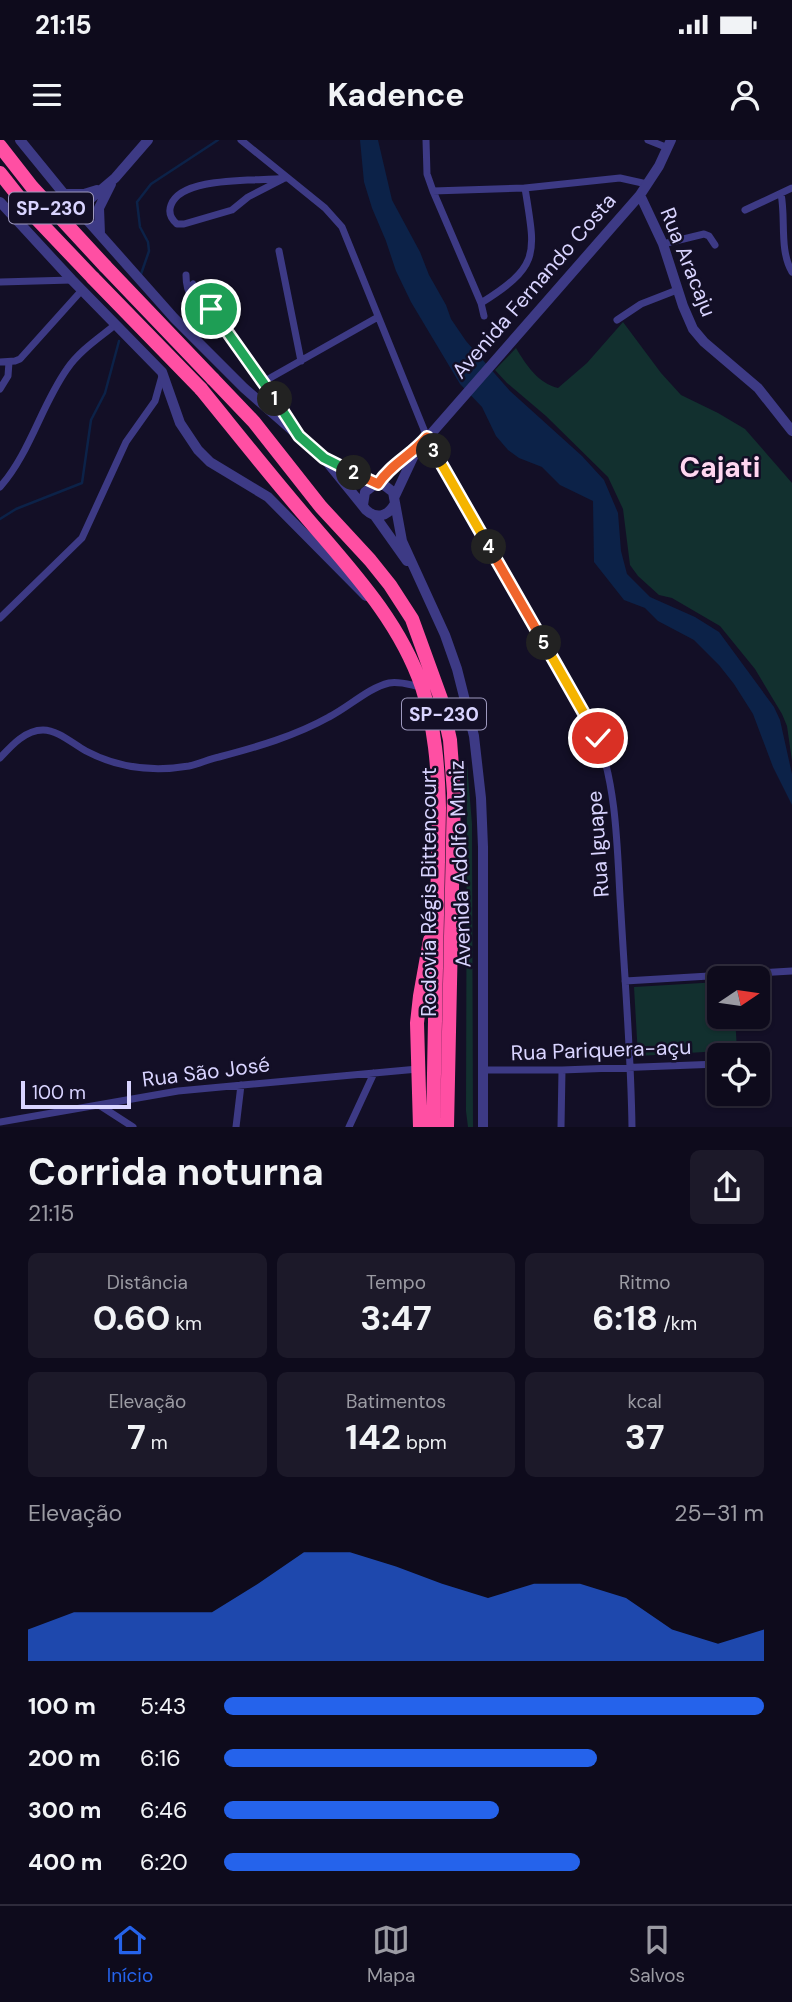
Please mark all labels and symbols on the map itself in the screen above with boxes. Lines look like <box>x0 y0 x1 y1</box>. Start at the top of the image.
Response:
street label: Avenida Fernando Costa <box>446 187 622 385</box>
road number: SP-230 <box>9 192 93 223</box>
street label: Rua Aracaju <box>653 203 723 321</box>
pin <box>181 279 241 339</box>
pin: 1 <box>258 382 292 416</box>
pin: 3 <box>416 434 452 468</box>
district label: Cajati <box>680 449 760 486</box>
pin: 2 <box>336 456 372 490</box>
pin: 4 <box>472 530 506 564</box>
pin: 5 <box>526 626 562 660</box>
road number: SP-230 <box>402 698 486 730</box>
pin <box>568 708 628 768</box>
street label: Avenida Adolfo Muniz <box>442 760 478 968</box>
street label: Rodovia Régis Bittencourt <box>415 767 443 1017</box>
street label: Rua Iguape <box>580 790 616 898</box>
north arrow <box>707 966 770 1029</box>
street label: Rua Pariquera-açu <box>510 1033 692 1067</box>
street label: Rua São José <box>140 1050 272 1094</box>
scale bar <box>21 1078 131 1110</box>

